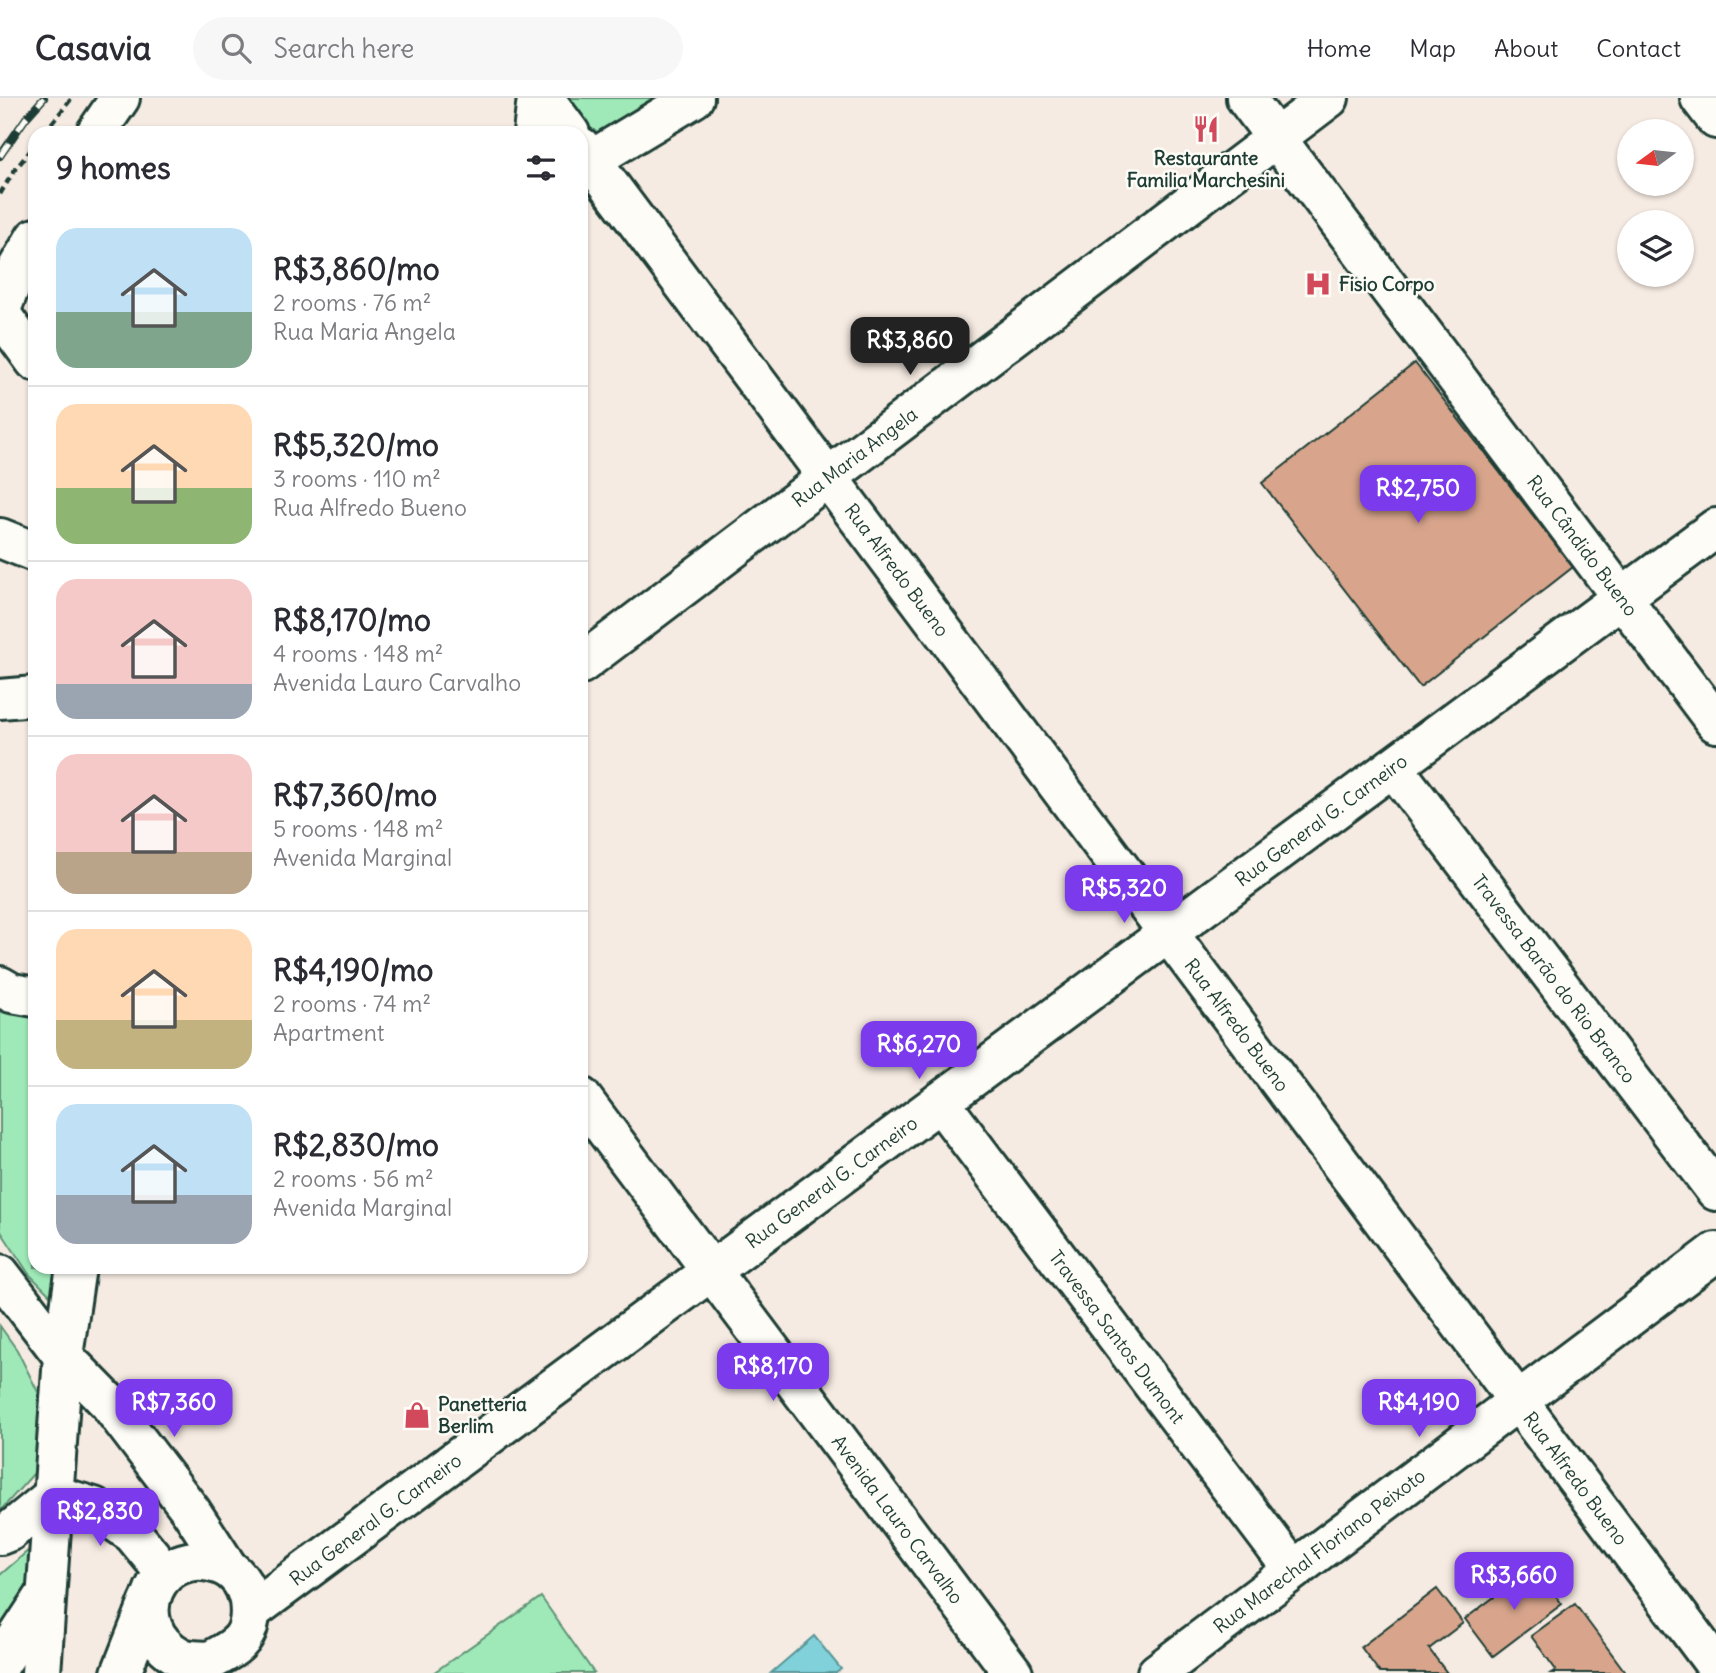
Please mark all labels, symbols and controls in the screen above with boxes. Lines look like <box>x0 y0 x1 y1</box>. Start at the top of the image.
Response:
search box <box>193 17 683 80</box>
text: Casavia <box>35 27 151 69</box>
icon: search <box>217 29 255 67</box>
text: Search here <box>273 32 414 65</box>
text: Home <box>1307 33 1371 63</box>
text: Map <box>1409 33 1456 63</box>
text: About <box>1494 33 1558 63</box>
text: Contact <box>1596 33 1681 63</box>
restaurant icon: Restaurante Familia Marchesini <box>1191 114 1221 144</box>
north arrow <box>1617 119 1694 196</box>
map controls <box>1617 119 1694 287</box>
place label: Restaurante Familia Marchesini <box>1127 146 1285 192</box>
text: 9 homes <box>56 149 171 187</box>
icon: filters <box>522 149 560 187</box>
button: layers <box>1617 210 1694 287</box>
text: R$3,860/mo <box>273 250 440 288</box>
icon: home <box>112 256 196 340</box>
hospital icon: Fisio Corpo <box>1303 269 1333 299</box>
place label: Fisio Corpo <box>1339 272 1435 296</box>
text: 2 rooms · 76 m² <box>273 288 431 317</box>
text: Rua Maria Angela <box>273 317 456 346</box>
pin: R$3,860 <box>845 317 975 377</box>
text: R$3,860 <box>867 325 953 354</box>
street label: Rua Maria Angela <box>787 402 922 512</box>
text: R$5,320/mo <box>273 426 439 464</box>
icon: home <box>112 432 196 516</box>
text: 3 rooms · 110 m² <box>273 464 441 493</box>
pin: R$2,750 <box>1353 466 1483 525</box>
street label: Rua Cândido Bueno <box>1522 470 1643 621</box>
text: R$2,750 <box>1376 473 1460 502</box>
text: Rua Alfredo Bueno <box>273 493 467 522</box>
street label: Rua Alfredo Bueno <box>839 499 955 641</box>
text: R$8,170/mo <box>273 601 431 639</box>
icon: home <box>112 607 196 691</box>
text: 4 rooms · 148 m² <box>273 639 443 668</box>
text: Avenida Lauro Carvalho <box>273 668 521 697</box>
street label: Rua General G. Carneiro <box>1230 749 1412 891</box>
text: R$7,360/mo <box>273 776 437 814</box>
icon: home <box>112 782 196 866</box>
text: 5 rooms · 148 m² <box>273 814 443 843</box>
text: Avenida Marginal <box>273 843 452 872</box>
pin: R$5,320 <box>1059 866 1189 925</box>
street label: Travessa Barão do Rio Branco <box>1467 869 1641 1088</box>
text: R$5,320 <box>1081 873 1167 902</box>
text: R$4,190/mo <box>273 951 433 989</box>
street label: Rua Alfredo Bueno <box>1179 954 1295 1096</box>
icon: home <box>112 957 196 1041</box>
text: 2 rooms · 74 m² <box>273 989 431 1018</box>
text: Apartment <box>273 1018 385 1047</box>
pin: R$6,270 <box>854 1021 984 1081</box>
text: R$6,270 <box>877 1029 961 1058</box>
street label: Rua General G. Carneiro <box>741 1111 922 1254</box>
text: R$2,830/mo <box>273 1126 439 1164</box>
icon: home <box>112 1132 196 1216</box>
text: 2 rooms · 56 m² <box>273 1164 434 1193</box>
text: Avenida Marginal <box>273 1193 452 1222</box>
street label: Travessa Santos Dumont <box>1044 1245 1190 1428</box>
pin: R$8,170 <box>708 1344 838 1403</box>
text: R$8,170 <box>733 1351 813 1380</box>
pin: R$7,360 <box>109 1380 239 1439</box>
pin: R$4,190 <box>1354 1380 1484 1439</box>
text: R$7,360 <box>132 1387 216 1416</box>
text: R$4,190 <box>1378 1387 1460 1416</box>
place label: Panetteria Berlim <box>438 1392 527 1438</box>
shop icon: Panetteria Berlim <box>402 1400 432 1430</box>
street label: Rua Alfredo Bueno <box>1518 1407 1633 1550</box>
street label: Avenida Lauro Carvalho <box>827 1430 969 1609</box>
street label: Rua General G. Carneiro <box>285 1448 466 1591</box>
street label: Rua Marechal Floriano Peixoto <box>1208 1463 1430 1638</box>
pin: R$2,830 <box>35 1488 165 1548</box>
text: R$2,830 <box>57 1496 143 1525</box>
pin: R$3,660 <box>1449 1552 1579 1612</box>
text: R$3,660 <box>1471 1560 1557 1589</box>

